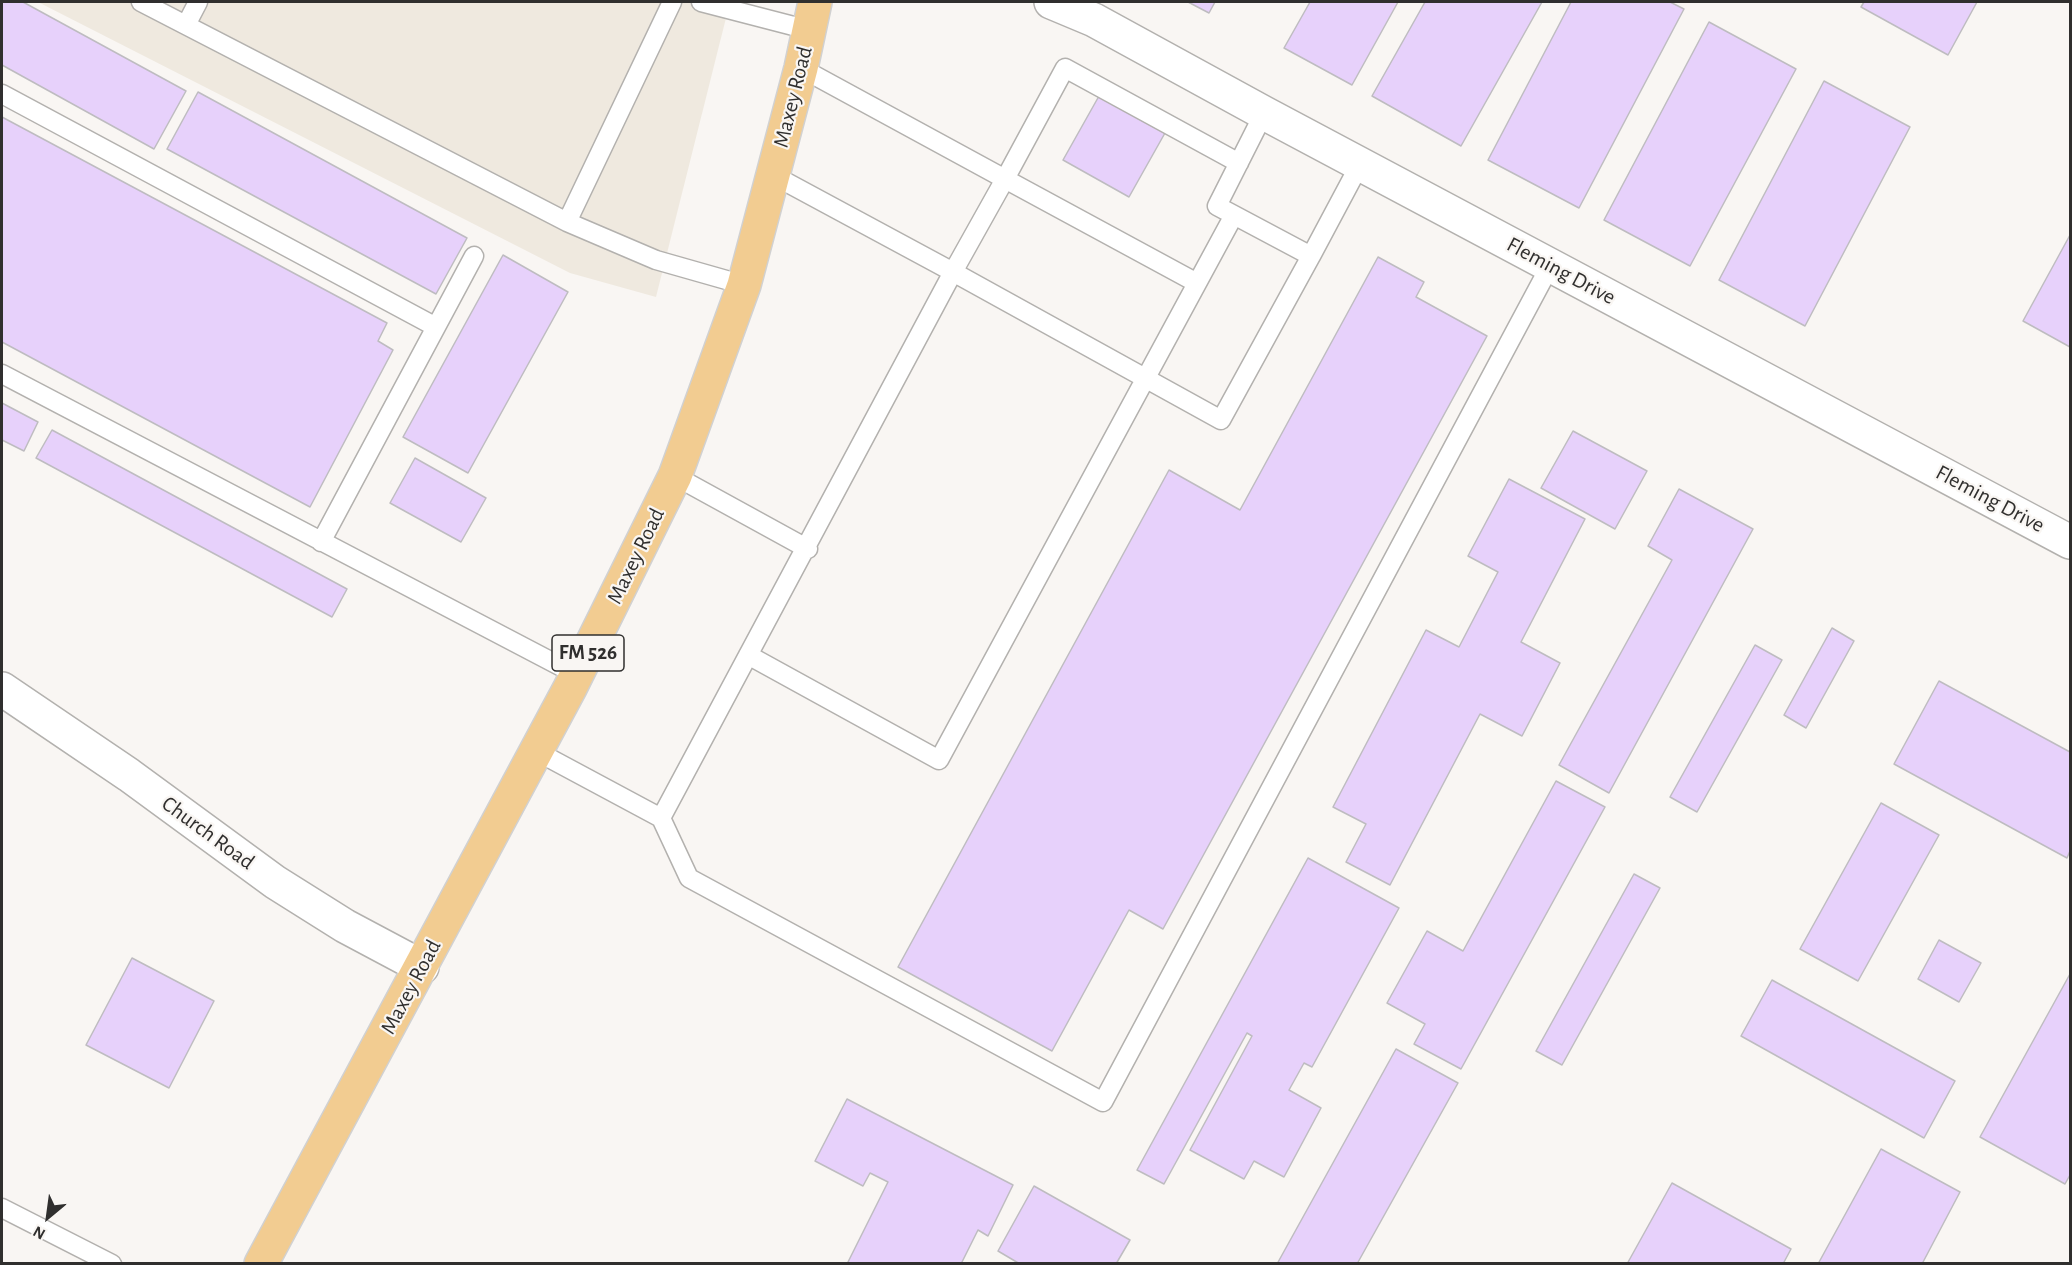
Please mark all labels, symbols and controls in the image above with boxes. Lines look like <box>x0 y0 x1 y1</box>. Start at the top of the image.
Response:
street label: Maxey Road <box>768 44 818 150</box>
street label: Fleming Drive <box>1502 231 1620 311</box>
street label: Fleming Drive <box>1931 459 2049 539</box>
street label: Maxey Road <box>601 504 671 608</box>
road number: FM 526 <box>552 635 624 671</box>
street label: Church Road <box>156 791 260 875</box>
street label: Maxey Road <box>375 935 447 1039</box>
north arrow <box>18 1187 78 1247</box>
text: N <box>31 1223 48 1242</box>

